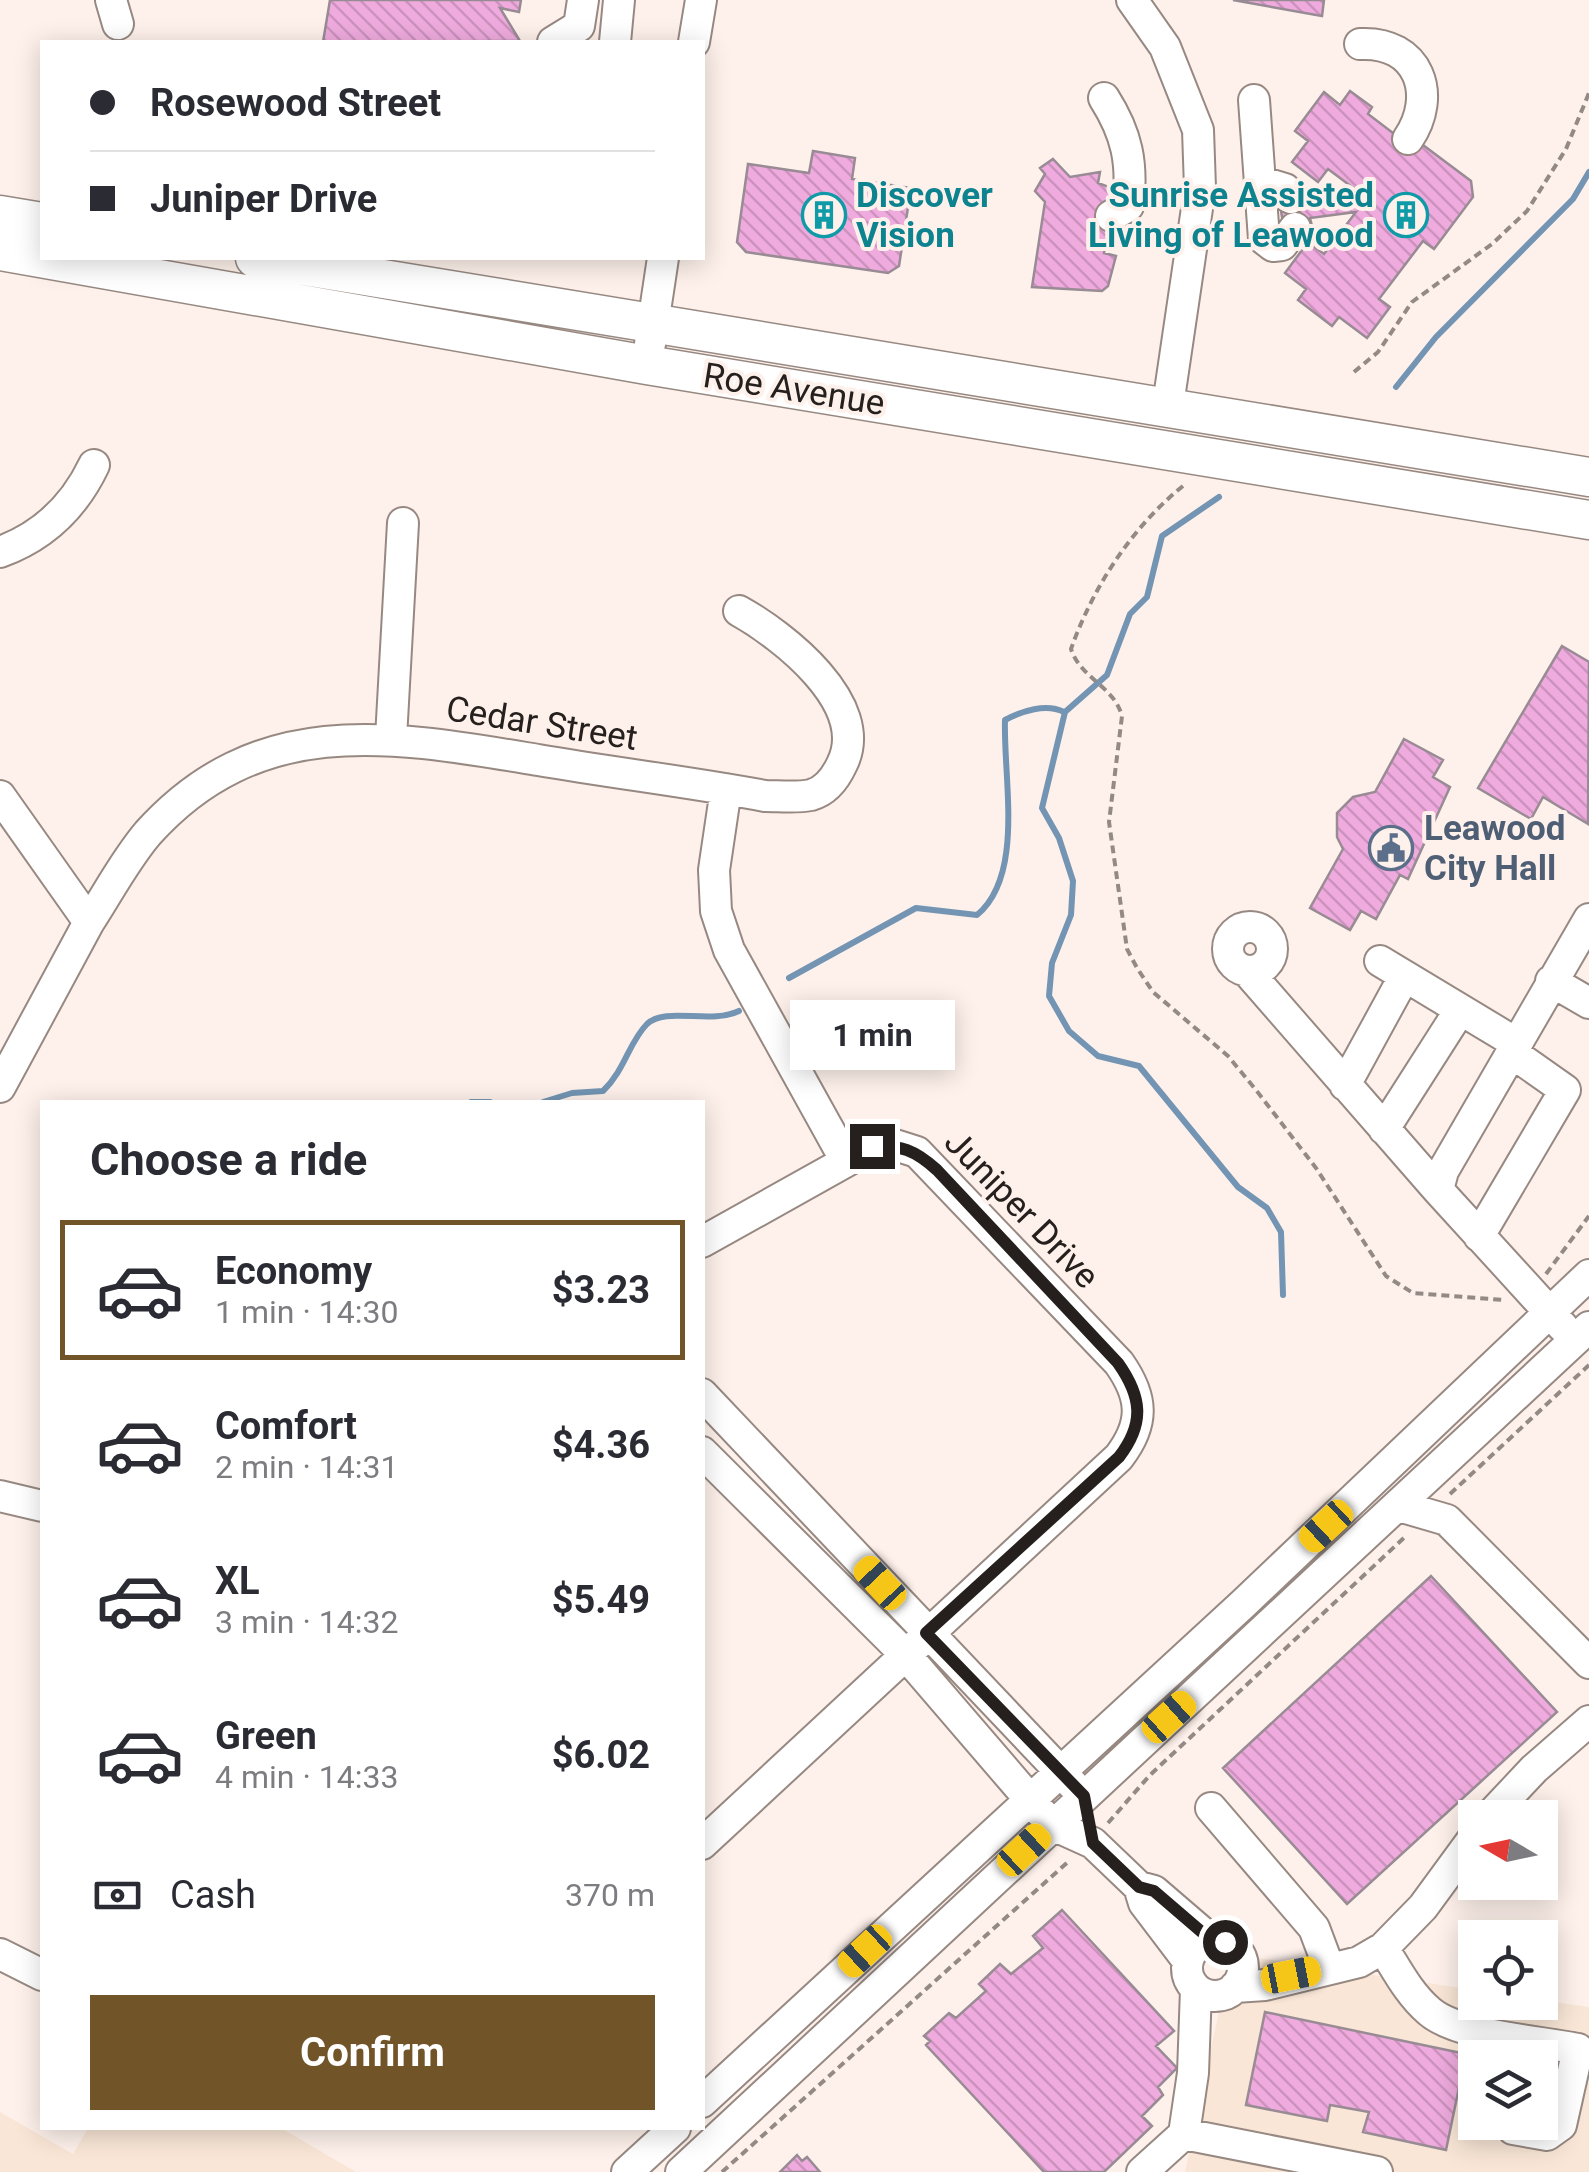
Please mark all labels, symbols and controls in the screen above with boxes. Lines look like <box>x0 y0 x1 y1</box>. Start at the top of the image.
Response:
text: Rosewood Street <box>150 81 441 125</box>
place label: Discover Vision <box>856 175 993 256</box>
place label: Sunrise Assisted Living of Leawood <box>1088 175 1374 256</box>
text: Juniper Drive <box>150 177 377 221</box>
building icon: Discover Vision <box>801 192 847 238</box>
building icon: Sunrise Assisted Living of Leawood <box>1383 192 1429 238</box>
street label: Roe Avenue <box>700 355 888 424</box>
street label: Cedar Street <box>443 688 640 759</box>
place label: Leawood City Hall <box>1424 808 1566 889</box>
public building icon: Leawood City Hall <box>1368 825 1414 871</box>
callout: 1 min <box>790 1001 954 1071</box>
text: 1 min <box>832 1016 913 1054</box>
street label: Juniper Drive <box>936 1122 1107 1297</box>
route end <box>850 1124 895 1169</box>
text: Choose a ride <box>90 1133 367 1186</box>
icon: car <box>95 1245 185 1335</box>
text: Economy <box>215 1249 372 1293</box>
text: $3.23 <box>552 1268 650 1312</box>
text: 1 min · 14:30 <box>215 1293 398 1331</box>
icon: car <box>95 1400 185 1490</box>
text: Comfort <box>215 1404 357 1448</box>
text: $4.36 <box>552 1423 650 1467</box>
text: 2 min · 14:31 <box>215 1448 398 1486</box>
car <box>1294 1495 1358 1557</box>
car <box>849 1551 911 1615</box>
icon: car <box>95 1555 185 1645</box>
text: XL <box>215 1559 260 1603</box>
text: $5.49 <box>552 1578 650 1622</box>
text: 3 min · 14:32 <box>215 1603 398 1641</box>
car <box>1137 1686 1201 1748</box>
icon: car <box>95 1710 185 1800</box>
text: Green <box>215 1714 317 1758</box>
text: $6.02 <box>552 1733 650 1777</box>
text: 4 min · 14:33 <box>215 1758 398 1796</box>
north arrow <box>1458 1800 1558 1900</box>
map controls <box>1458 1800 1558 2140</box>
car <box>992 1819 1056 1881</box>
icon: cash <box>90 1868 145 1923</box>
text: Cash <box>170 1873 256 1917</box>
text: 370 m <box>565 1876 655 1914</box>
car <box>833 1920 897 1982</box>
route start <box>1203 1920 1248 1965</box>
button: locate <box>1458 1920 1558 2020</box>
car <box>1259 1955 1323 1995</box>
button: Confirm <box>90 1995 655 2110</box>
button: layers <box>1458 2040 1558 2140</box>

